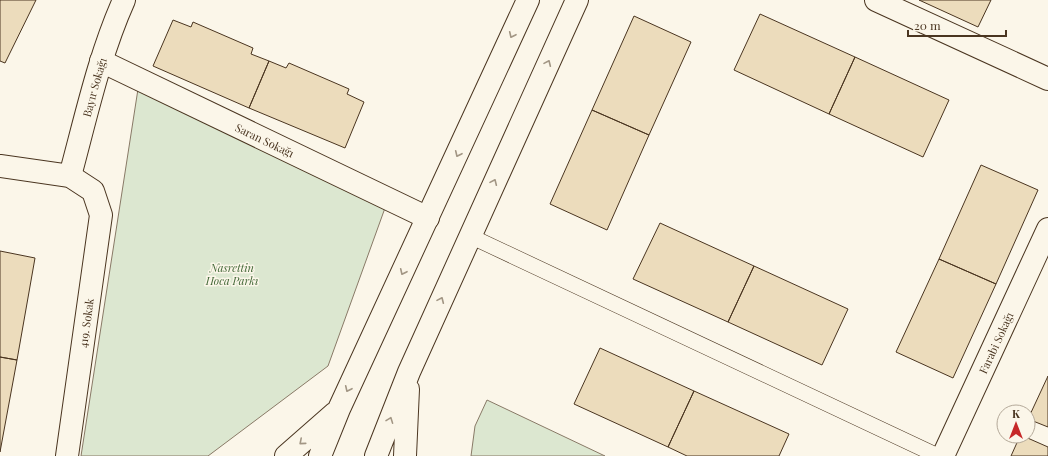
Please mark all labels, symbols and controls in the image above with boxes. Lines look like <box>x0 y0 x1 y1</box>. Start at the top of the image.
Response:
scale bar <box>908 12 1006 38</box>
text: 20 m <box>914 17 941 33</box>
one-way arrow <box>509 31 517 39</box>
street label: Bayır Sokağı <box>78 56 109 118</box>
one-way arrow <box>543 60 551 67</box>
street label: Saran Sokağı <box>233 119 297 160</box>
one-way arrow <box>455 149 463 157</box>
one-way arrow <box>489 178 497 186</box>
park label: Nasrettin Hoca Parkı <box>205 260 258 288</box>
one-way arrow <box>400 267 408 275</box>
street label: 419. Sokak <box>75 297 97 349</box>
one-way arrow <box>436 297 444 304</box>
street label: Farabi Sokağı <box>975 309 1016 376</box>
one-way arrow <box>345 385 353 393</box>
north arrow <box>996 404 1036 444</box>
text: K <box>1012 406 1020 421</box>
one-way arrow <box>385 416 393 424</box>
one-way arrow <box>300 437 307 444</box>

